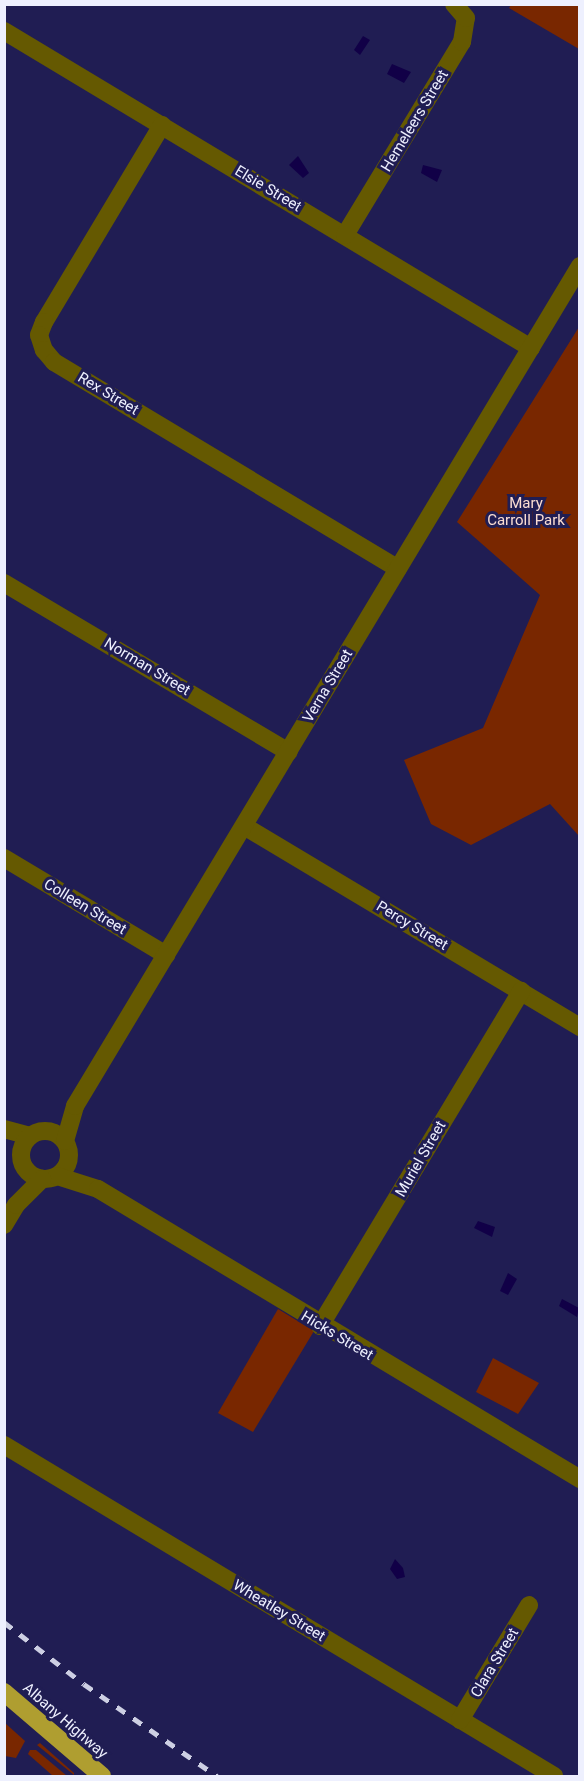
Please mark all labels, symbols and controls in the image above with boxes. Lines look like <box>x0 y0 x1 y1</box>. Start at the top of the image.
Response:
street label: Hemeleers Street <box>378 67 452 175</box>
street label: Elsie Street <box>231 162 305 216</box>
street label: Rex Street <box>74 369 142 419</box>
park label: Mary Carroll Park <box>487 494 565 529</box>
street label: Norman Street <box>101 634 193 700</box>
street label: Verna Street <box>299 646 357 726</box>
street label: Colleen Street <box>40 875 130 939</box>
street label: Percy Street <box>373 898 451 954</box>
street label: Muriel Street <box>392 1118 450 1200</box>
street label: Hicks Street <box>298 1307 376 1365</box>
street label: Wheatley Street <box>230 1576 328 1646</box>
street label: Clara Street <box>467 1625 523 1701</box>
street label: Albany Highway <box>19 1679 111 1763</box>

